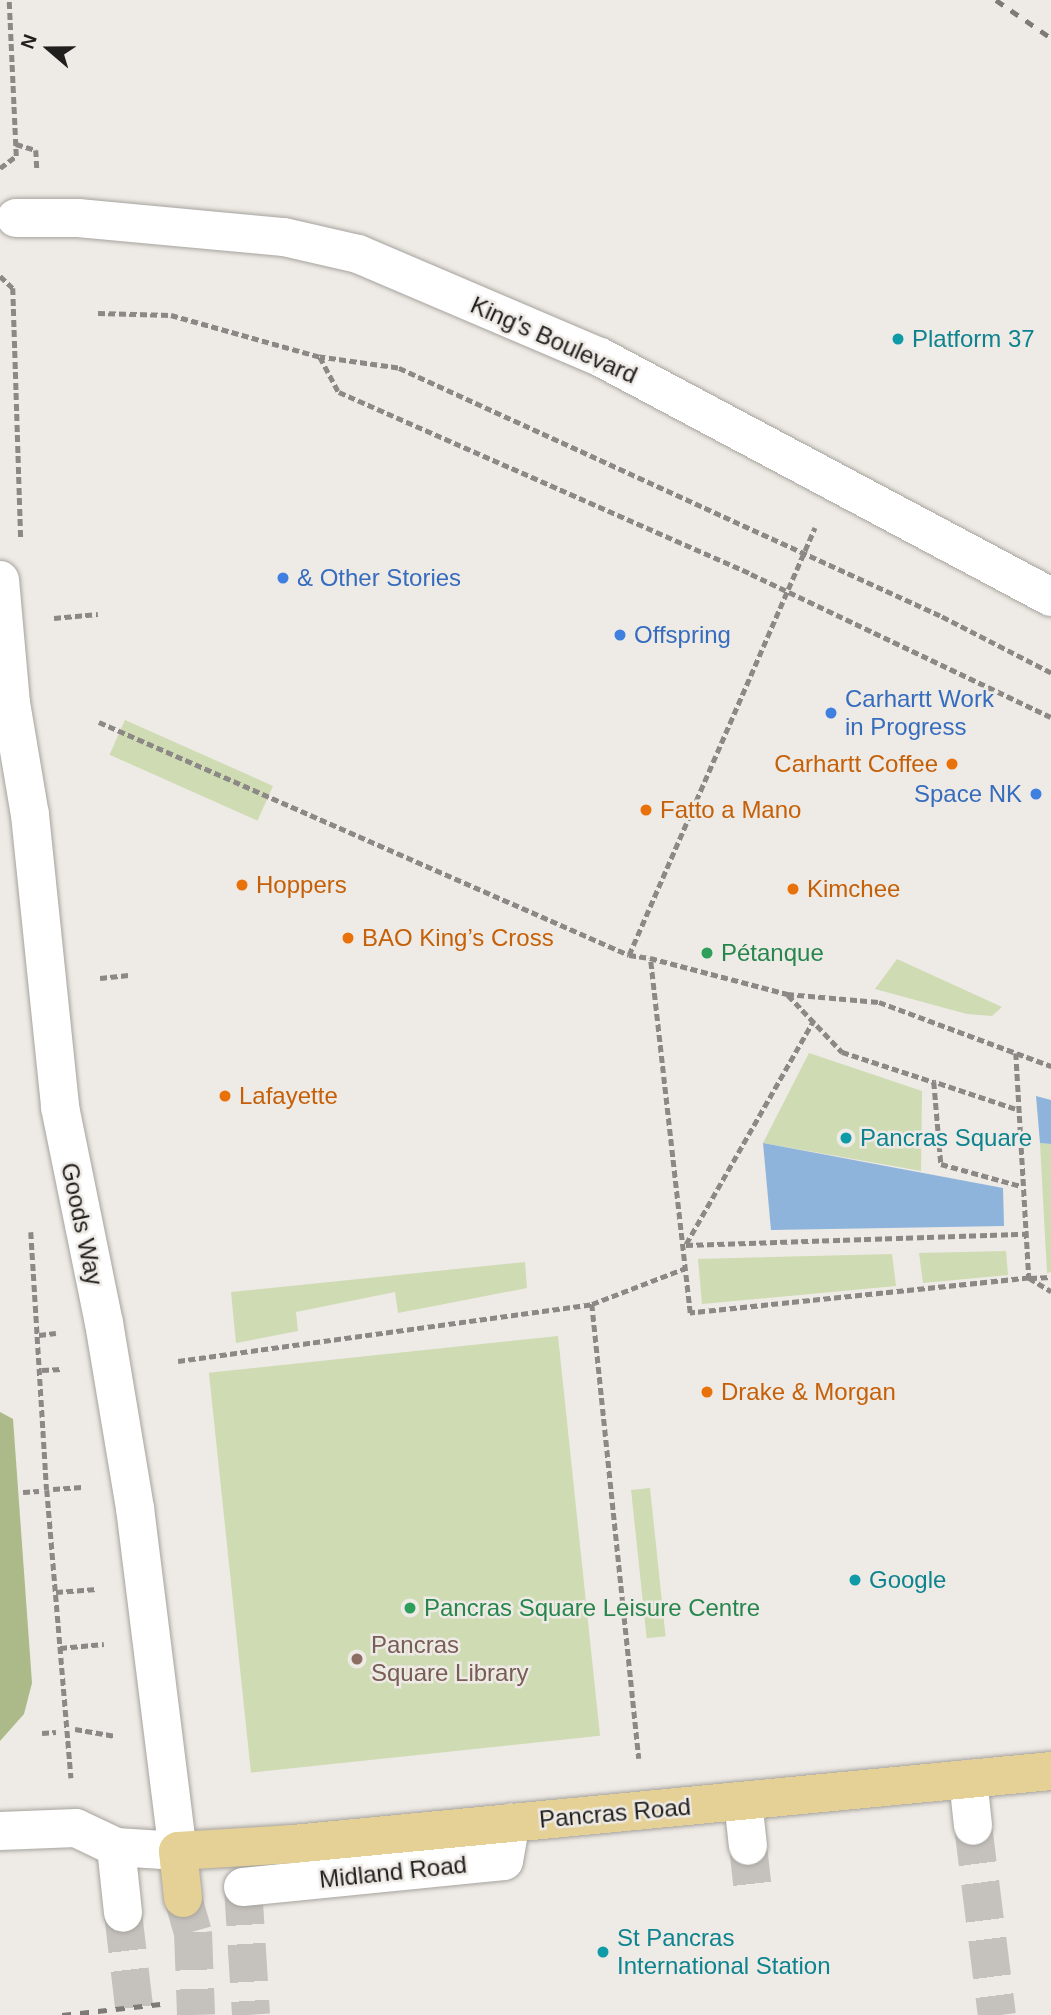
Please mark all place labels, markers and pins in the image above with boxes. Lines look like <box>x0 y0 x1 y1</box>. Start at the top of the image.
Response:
place label: Platform 37 <box>912 325 1035 353</box>
marker: Platform 37 <box>890 331 906 347</box>
place label: & Other Stories <box>297 564 461 592</box>
marker: & Other Stories <box>275 570 291 586</box>
place label: Offspring <box>634 621 731 649</box>
marker: Offspring <box>612 627 628 643</box>
place label: Carhartt Work in Progress <box>845 685 994 741</box>
marker: Carhartt Work in Progress <box>823 705 839 721</box>
place label: Carhartt Coffee <box>774 750 938 778</box>
marker: Carhartt Coffee <box>944 756 960 772</box>
place label: Space NK <box>914 780 1022 808</box>
marker: Space NK <box>1028 786 1044 802</box>
place label: Fatto a Mano <box>660 796 801 824</box>
marker: Fatto a Mano <box>638 802 654 818</box>
place label: Hoppers <box>256 871 347 899</box>
place label: Kimchee <box>807 875 900 903</box>
marker: Hoppers <box>234 877 250 893</box>
marker: Kimchee <box>785 881 801 897</box>
place label: BAO King’s Cross <box>362 924 554 952</box>
marker: BAO King’s Cross <box>340 930 356 946</box>
place label: Pétanque <box>721 939 824 967</box>
marker: Pétanque <box>699 945 715 961</box>
place label: Lafayette <box>239 1082 338 1110</box>
marker: Lafayette <box>217 1088 233 1104</box>
place label: Pancras Square <box>860 1124 1032 1152</box>
marker: Pancras Square <box>838 1130 854 1146</box>
place label: Drake & Morgan <box>721 1378 896 1406</box>
marker: Drake & Morgan <box>699 1384 715 1400</box>
place label: Google <box>869 1566 946 1594</box>
marker: Google <box>847 1572 863 1588</box>
place label: Pancras Square Leisure Centre <box>424 1594 760 1622</box>
marker: Pancras Square Leisure Centre <box>402 1600 418 1616</box>
place label: Pancras Square Library <box>371 1631 528 1687</box>
marker: Pancras Square Library <box>349 1651 365 1667</box>
place label: St Pancras International Station <box>617 1924 830 1980</box>
marker: St Pancras International Station <box>595 1944 611 1960</box>

